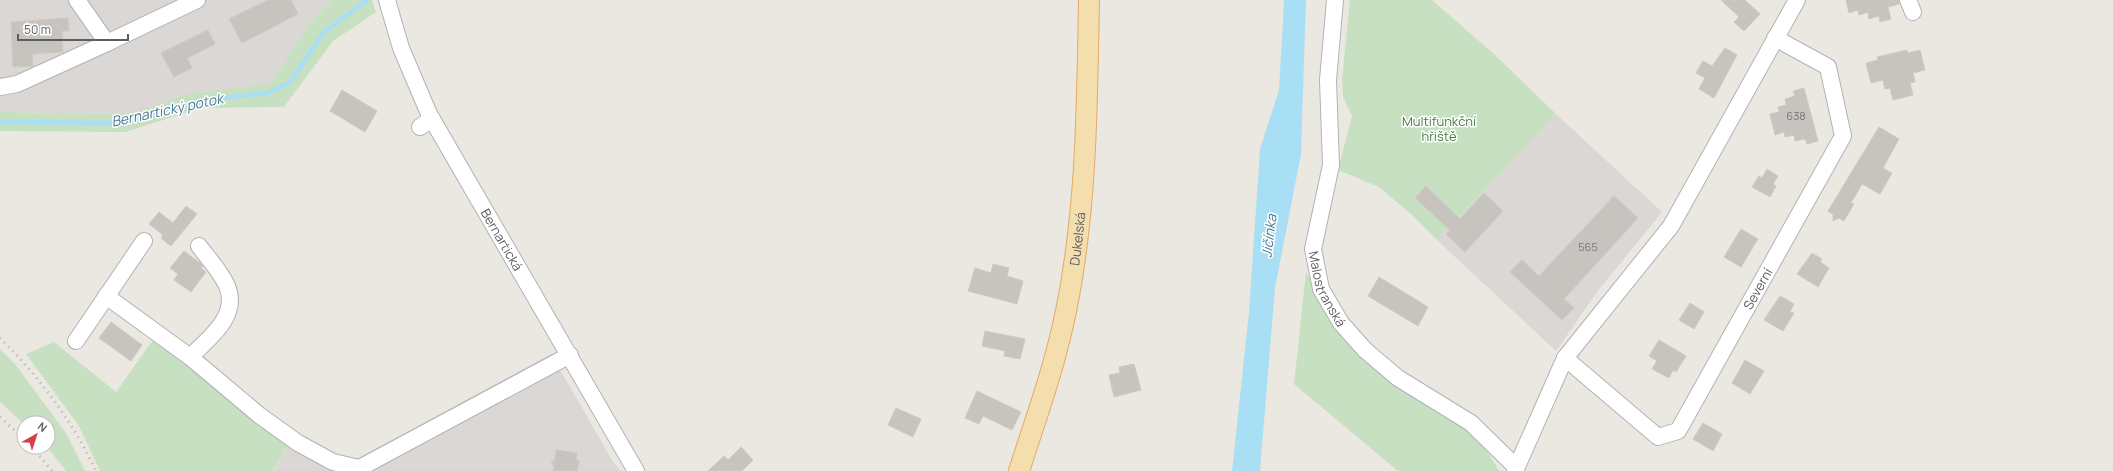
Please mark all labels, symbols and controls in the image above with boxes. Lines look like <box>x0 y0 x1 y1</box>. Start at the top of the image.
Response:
scale bar <box>18 16 128 42</box>
text: 50 m <box>24 21 51 38</box>
water label: Bernartický potok <box>109 88 227 131</box>
house number: 638 <box>1786 108 1806 123</box>
park label: Multifunkční hřiště <box>1402 112 1476 145</box>
street label: Bernartická <box>477 205 527 274</box>
street label: Dukelská <box>1065 211 1089 267</box>
water label: Jičínka <box>1256 212 1281 259</box>
house number: 565 <box>1578 239 1598 254</box>
street label: Malostranská <box>1305 250 1350 330</box>
street label: Severní <box>1739 265 1776 313</box>
north arrow <box>16 415 56 455</box>
text: N <box>35 419 50 435</box>

